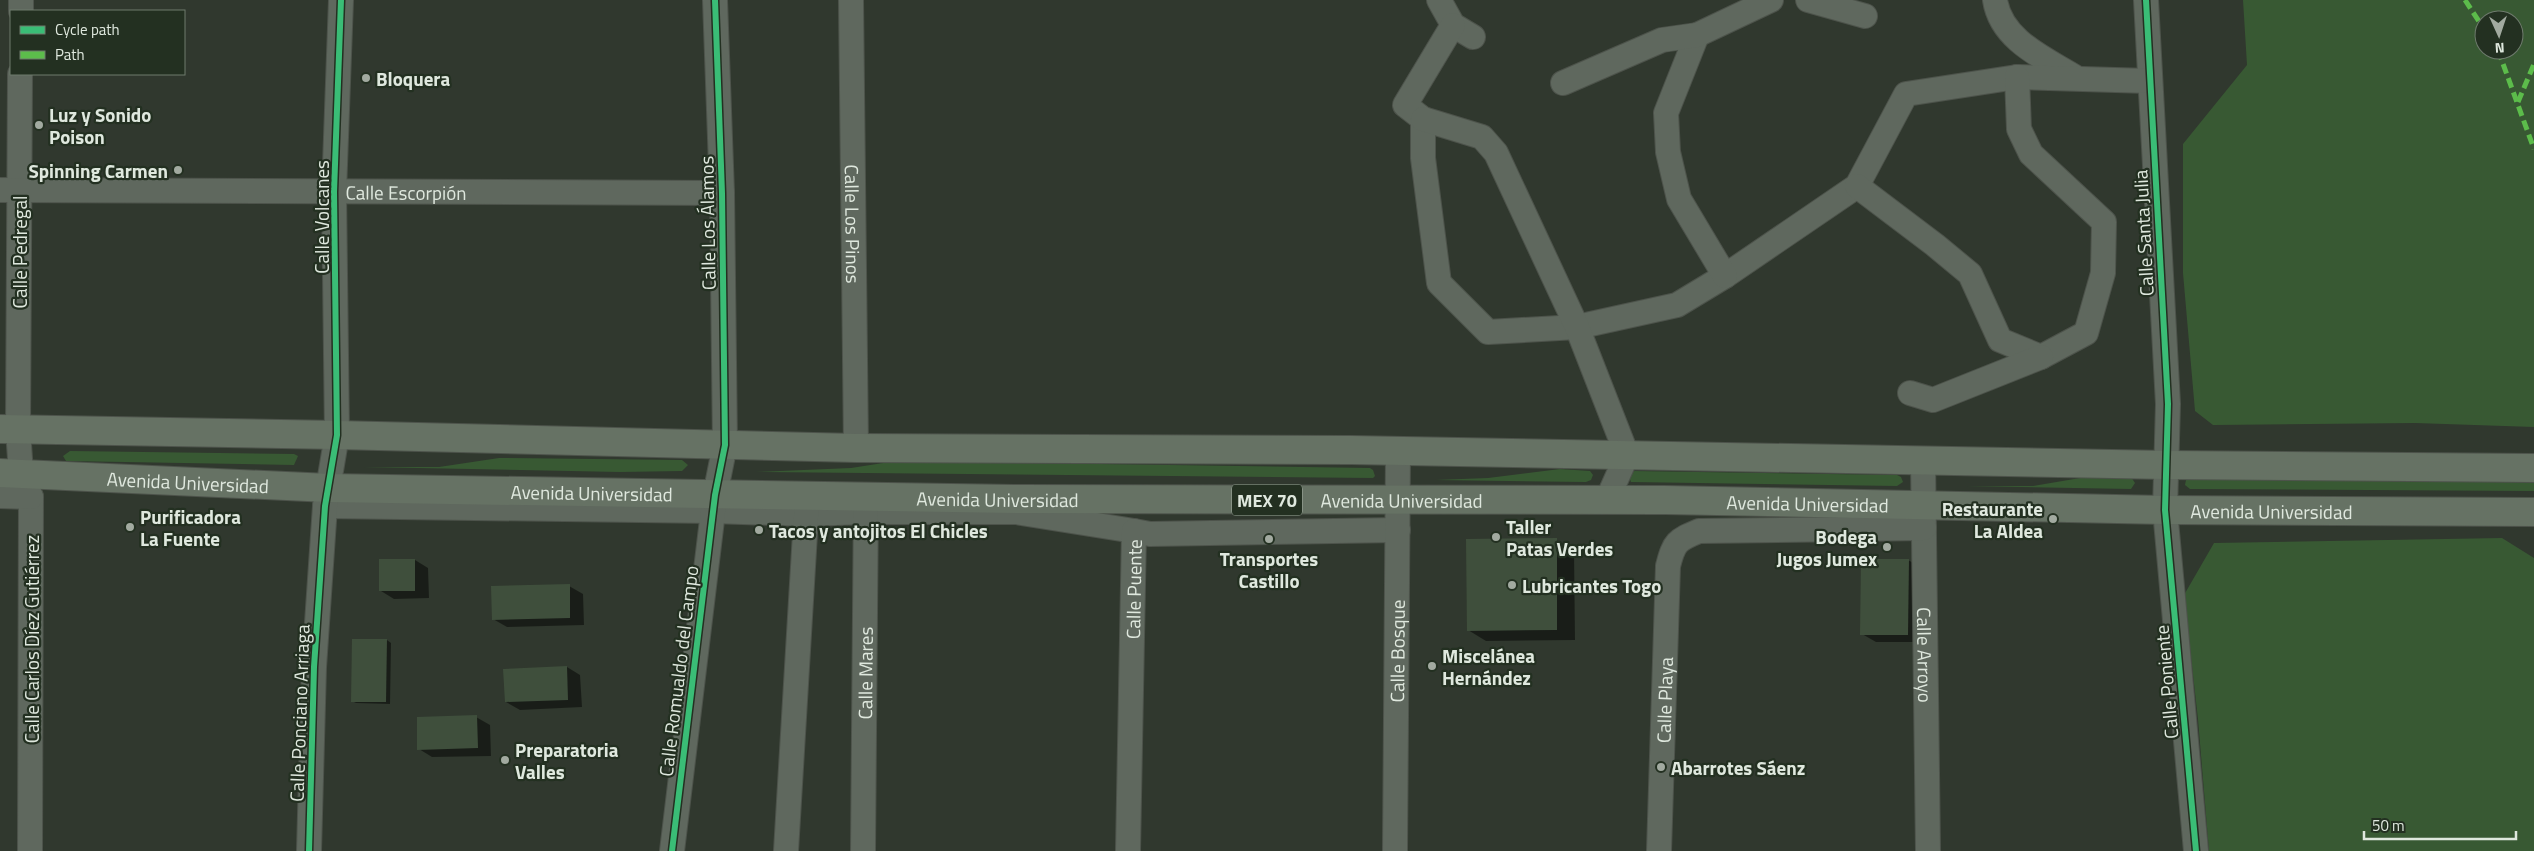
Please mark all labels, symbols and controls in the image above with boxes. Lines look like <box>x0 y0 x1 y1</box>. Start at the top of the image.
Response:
legend <box>10 10 185 75</box>
north arrow <box>2474 10 2524 60</box>
text: Cycle path <box>55 18 120 41</box>
text: N <box>2494 38 2505 59</box>
text: Path <box>55 43 85 66</box>
place label: Bloquera <box>376 64 450 93</box>
marker: Bloquera <box>360 72 372 84</box>
place label: Luz y Sonido Poison <box>49 100 151 151</box>
marker: Luz y Sonido Poison <box>33 119 45 131</box>
street label: Calle Los Álamos <box>691 155 723 290</box>
place label: Spinning Carmen <box>28 156 168 185</box>
street label: Calle Volcanes <box>307 160 336 274</box>
marker: Spinning Carmen <box>172 164 184 176</box>
street label: Calle Los Pinos <box>838 164 869 284</box>
street label: Calle Santa Julia <box>2125 169 2161 297</box>
street label: Calle Escorpión <box>345 177 467 206</box>
street label: Calle Pedregal <box>5 196 34 308</box>
street label: Avenida Universidad <box>106 463 269 500</box>
street label: Avenida Universidad <box>510 476 673 508</box>
street label: Avenida Universidad <box>916 483 1079 514</box>
road number: MEX 70 <box>1232 484 1302 516</box>
street label: Avenida Universidad <box>1320 485 1483 514</box>
street label: Avenida Universidad <box>1726 487 1889 519</box>
place label: Restaurante La Aldea <box>1942 494 2043 545</box>
street label: Avenida Universidad <box>2190 496 2353 526</box>
place label: Purificadora La Fuente <box>140 502 241 553</box>
place label: Taller Patas Verdes <box>1506 512 1613 563</box>
marker: Restaurante La Aldea <box>2047 513 2059 525</box>
place label: Tacos y antojitos El Chicles <box>769 516 988 545</box>
marker: Purificadora La Fuente <box>124 521 136 533</box>
place label: Bodega Jugos Jumex <box>1776 522 1877 573</box>
marker: Tacos y antojitos El Chicles <box>753 524 765 536</box>
marker: Taller Patas Verdes <box>1490 531 1502 543</box>
marker: Transportes Castillo <box>1263 533 1275 545</box>
street label: Calle Carlos Díez Gutiérrez <box>17 535 46 743</box>
street label: Calle Puente <box>1117 539 1148 639</box>
marker: Bodega Jugos Jumex <box>1881 541 1893 553</box>
place label: Transportes Castillo <box>1220 544 1318 595</box>
street label: Calle Romualdo del Campo <box>651 564 705 778</box>
place label: Lubricantes Togo <box>1522 571 1661 600</box>
marker: Lubricantes Togo <box>1506 579 1518 591</box>
street label: Calle Bosque <box>1382 600 1411 702</box>
street label: Calle Arroyo <box>1910 607 1941 703</box>
street label: Calle Ponciano Arriaga <box>281 623 317 802</box>
street label: Calle Poniente <box>2147 624 2185 740</box>
street label: Calle Mares <box>850 626 879 720</box>
place label: Miscelánea Hernández <box>1442 641 1535 692</box>
street label: Calle Playa <box>1648 656 1680 744</box>
marker: Miscelánea Hernández <box>1426 660 1438 672</box>
place label: Preparatoria Valles <box>515 735 619 786</box>
place label: Abarrotes Sáenz <box>1671 753 1805 782</box>
marker: Preparatoria Valles <box>499 754 511 766</box>
marker: Abarrotes Sáenz <box>1655 761 1667 773</box>
scale bar <box>2364 808 2516 840</box>
text: 50 m <box>2372 814 2405 837</box>

